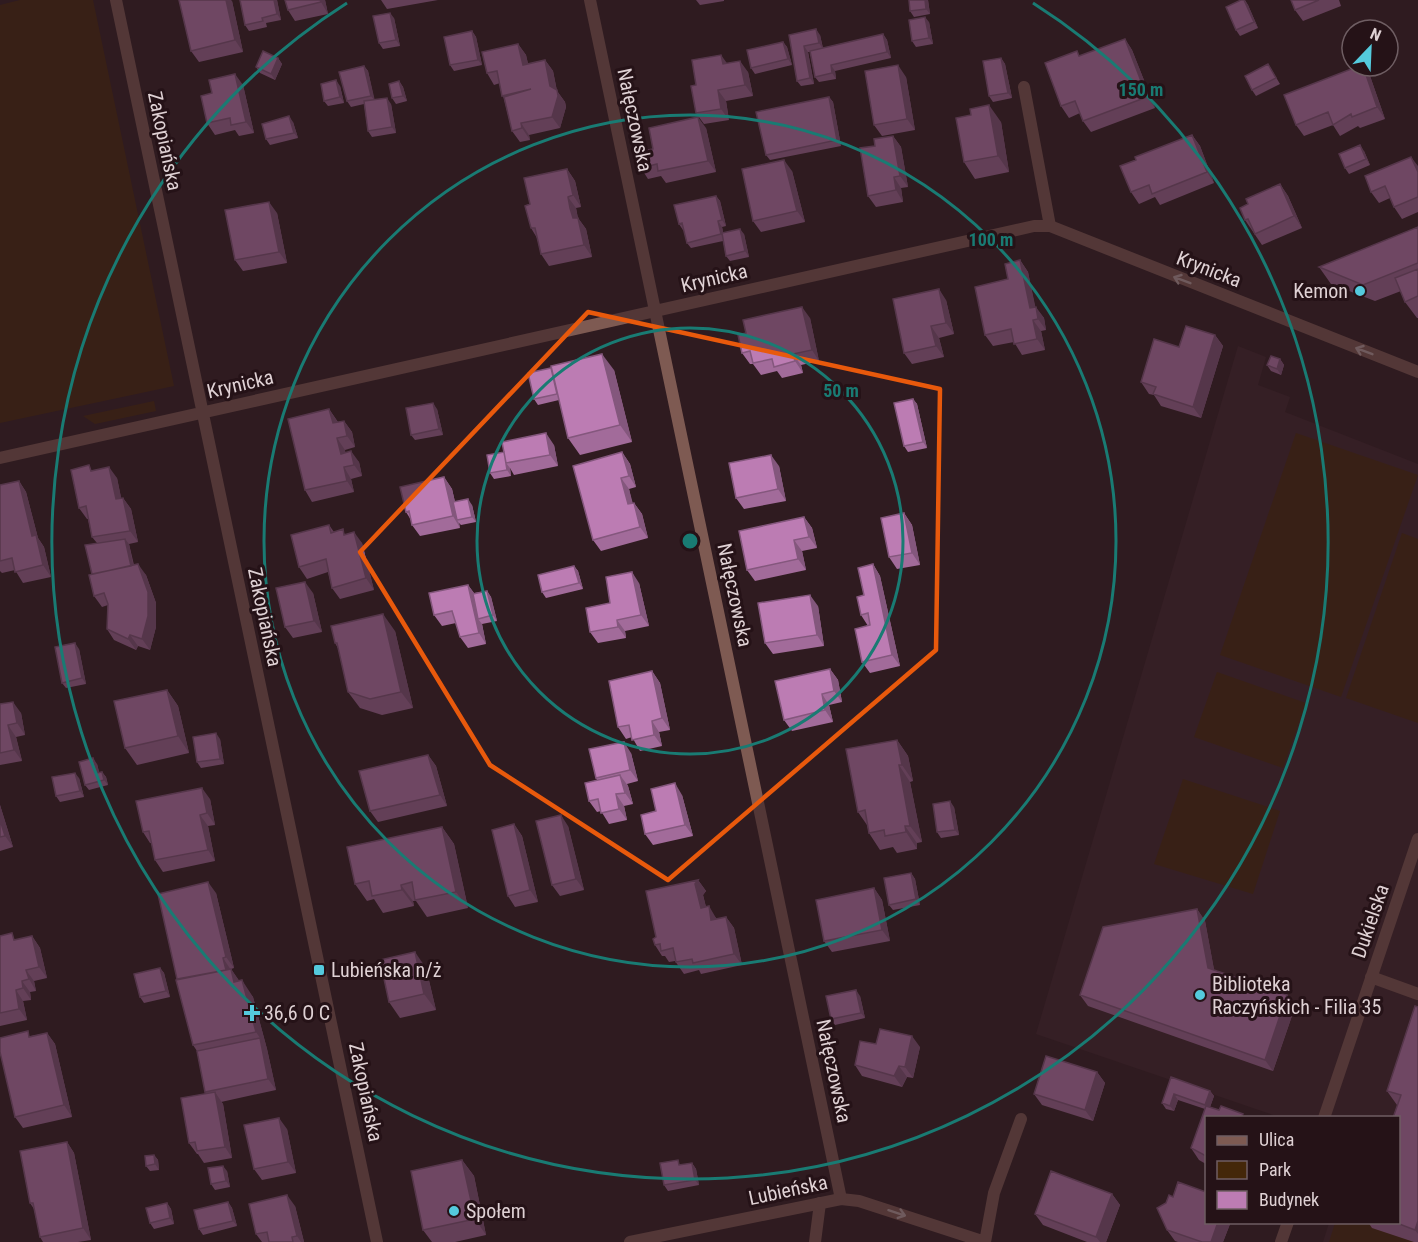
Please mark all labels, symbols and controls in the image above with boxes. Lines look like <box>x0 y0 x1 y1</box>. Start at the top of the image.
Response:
north arrow <box>1340 18 1400 78</box>
text: N <box>1367 24 1384 45</box>
street label: Nałęczowska <box>612 66 658 174</box>
text: 150 m <box>1119 79 1163 100</box>
street label: Zakopiańska <box>143 89 187 193</box>
text: 100 m <box>969 229 1013 250</box>
street label: Krynicka <box>1173 246 1245 292</box>
street label: Krynicka <box>678 259 750 297</box>
one-way arrow <box>1173 274 1192 285</box>
place label: Kemon <box>1293 279 1348 303</box>
marker: Kemon <box>1353 284 1367 298</box>
one-way arrow <box>1355 345 1373 356</box>
street label: Krynicka <box>204 365 276 403</box>
text: 50 m <box>823 380 859 401</box>
centre of rings <box>680 531 700 551</box>
street label: Nałęczowska <box>712 541 758 649</box>
street label: Zakopiańska <box>243 565 287 669</box>
street label: Dukielska <box>1346 881 1394 961</box>
place label: Lubieńska n/ż <box>331 958 441 982</box>
marker: Lubieńska n/ż <box>312 963 326 977</box>
place label: Biblioteka Raczyńskich - Filia 35 <box>1212 972 1381 1019</box>
marker: Biblioteka Raczyńskich - Filia 35 <box>1193 988 1207 1002</box>
place label: 36,6 O C <box>264 1001 330 1025</box>
marker: 36,6 O C <box>245 1006 259 1020</box>
street label: Nałęczowska <box>811 1017 857 1125</box>
street label: Zakopiańska <box>344 1040 388 1144</box>
legend <box>1205 1116 1400 1224</box>
text: Ulica <box>1259 1129 1294 1150</box>
text: Park <box>1259 1159 1291 1180</box>
street label: Lubieńska <box>746 1170 830 1210</box>
text: Budynek <box>1259 1189 1319 1210</box>
place label: Społem <box>466 1199 526 1223</box>
marker: Społem <box>447 1204 461 1218</box>
one-way arrow <box>887 1209 906 1220</box>

